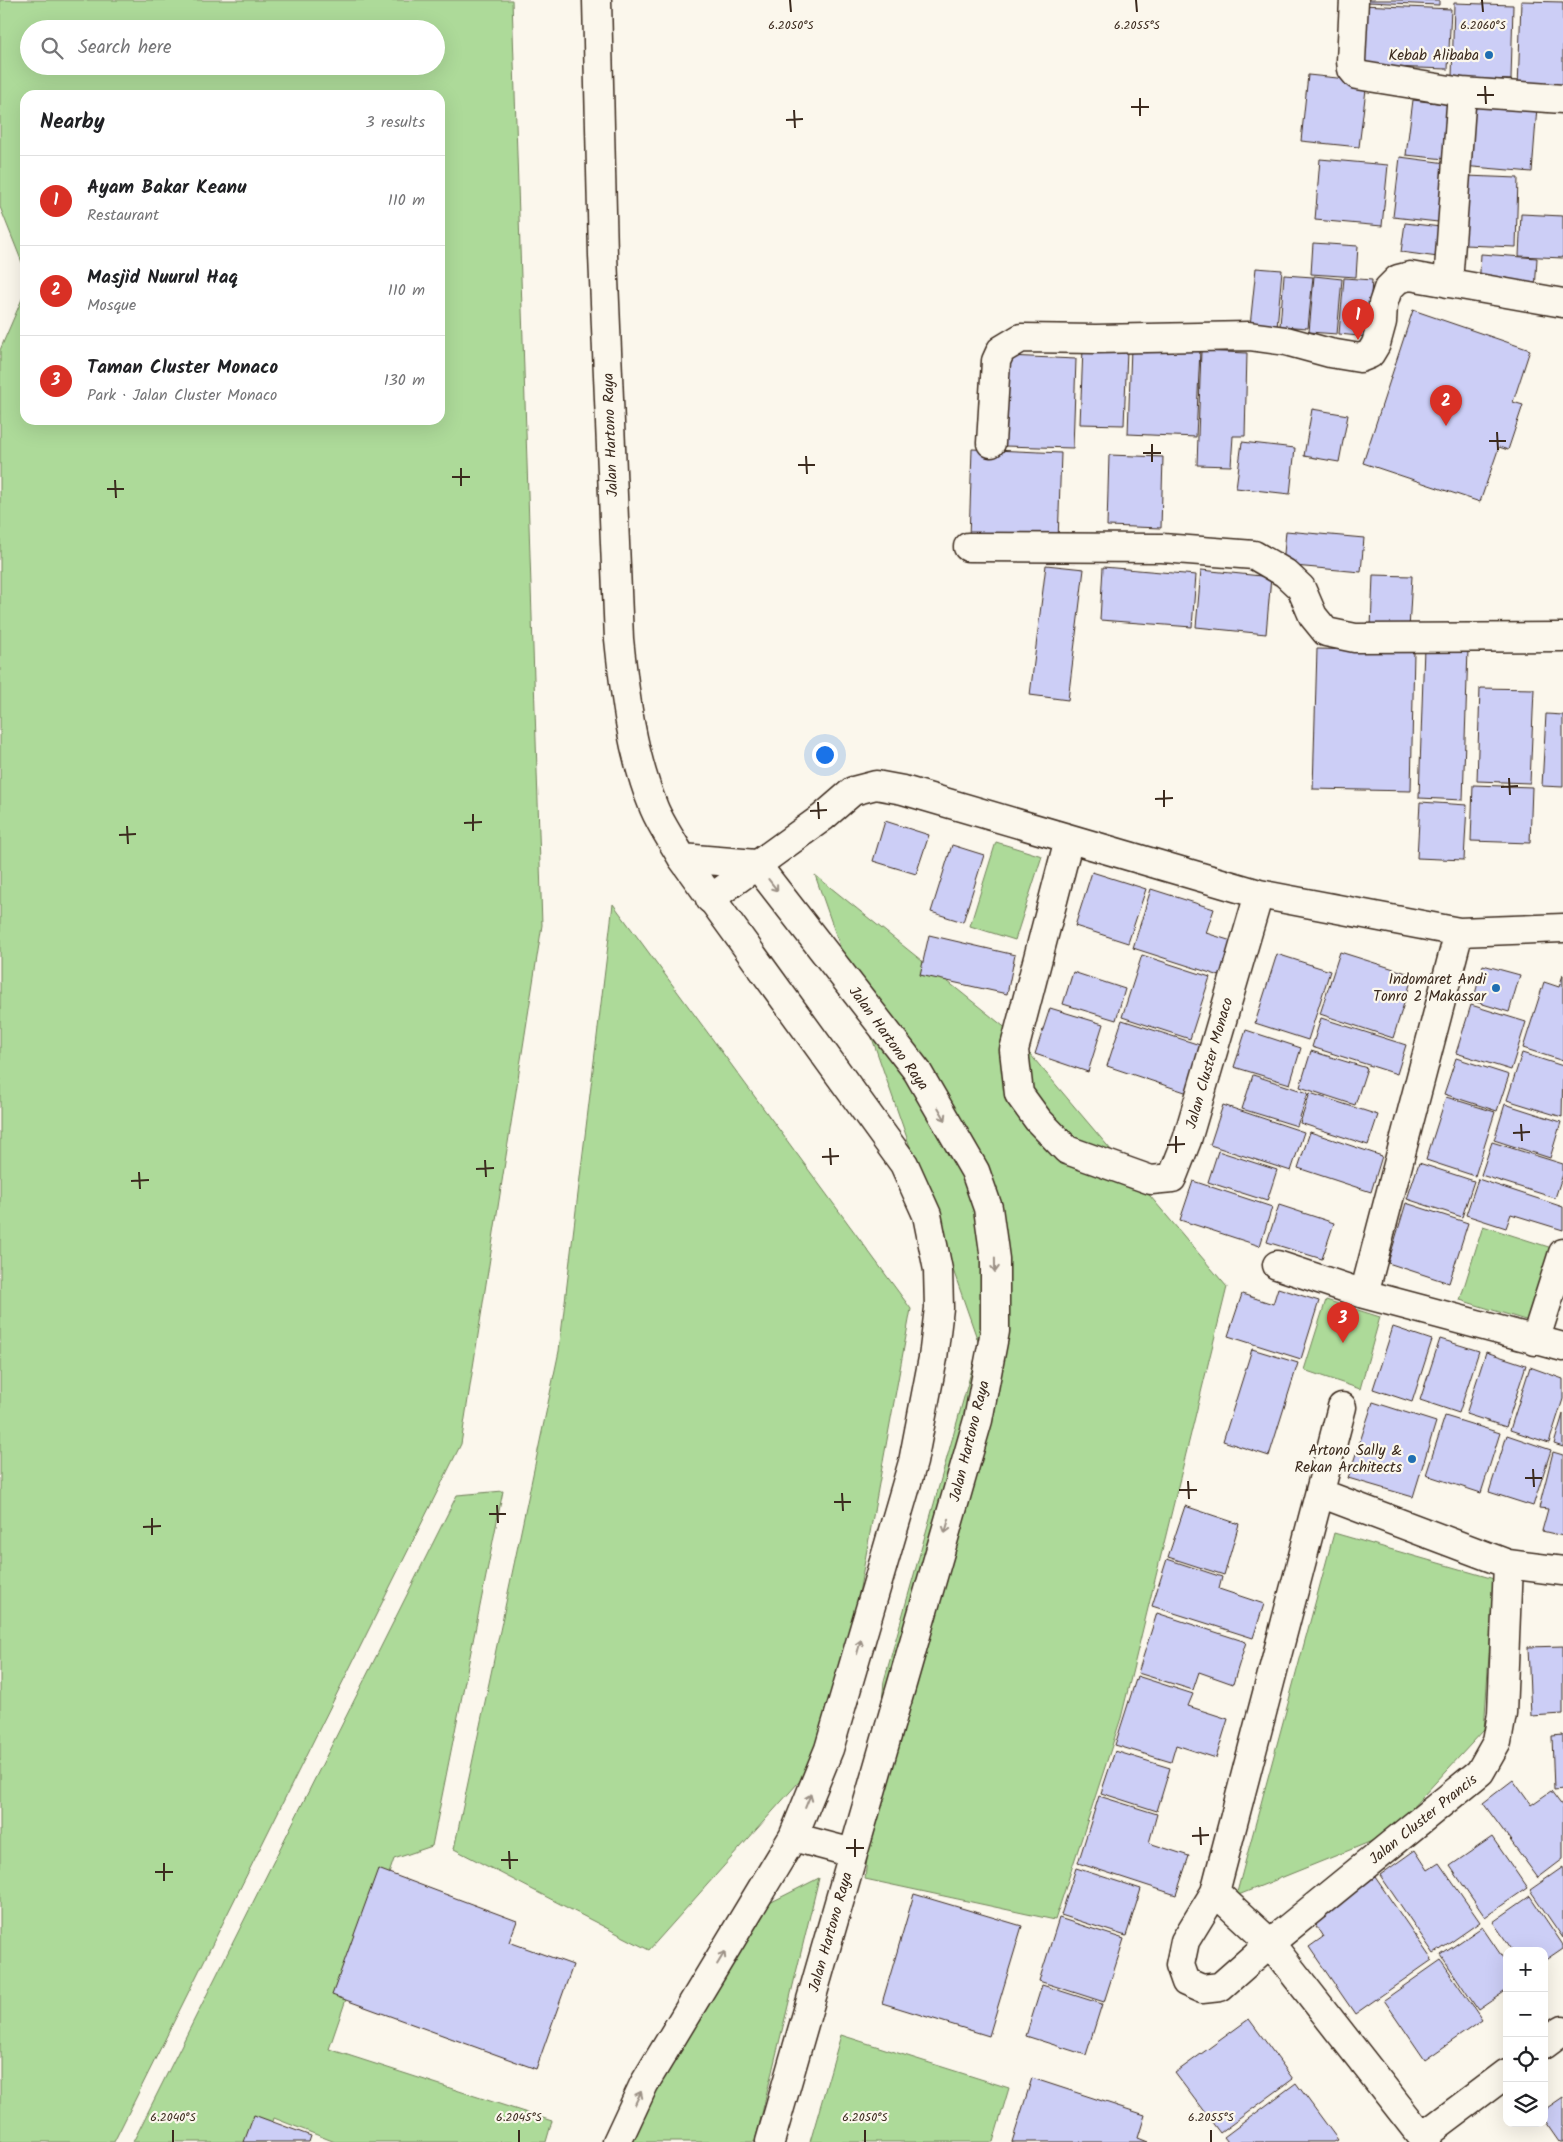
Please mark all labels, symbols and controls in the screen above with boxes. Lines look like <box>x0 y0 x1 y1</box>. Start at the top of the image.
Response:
text: 6.2050°S <box>768 16 814 35</box>
text: 6.2055°S <box>1114 16 1161 35</box>
text: 6.2060°S <box>1460 16 1506 35</box>
search box <box>20 20 445 75</box>
text: Search here <box>78 33 172 63</box>
icon: search <box>38 34 66 62</box>
place label: Kebab Alibaba <box>1388 44 1479 68</box>
marker: Kebab Alibaba <box>1483 49 1495 61</box>
text: Nearby <box>40 106 105 139</box>
text: 3 results <box>366 110 425 135</box>
text: Ayam Bakar Keanu <box>87 173 246 203</box>
text: 1 <box>54 188 58 213</box>
text: 110 m <box>388 188 425 213</box>
text: Restaurant <box>87 203 159 228</box>
text: Masjid Nuurul Haq <box>87 263 238 293</box>
text: 2 <box>51 278 61 303</box>
text: 110 m <box>388 278 425 303</box>
text: Mosque <box>87 293 136 318</box>
pin: 1 <box>1342 299 1374 340</box>
text: Taman Cluster Monaco <box>87 353 278 383</box>
text: 3 <box>52 368 60 393</box>
text: 130 m <box>384 368 425 393</box>
street label: Jalan Hartono Raya <box>597 373 625 497</box>
text: Park · Jalan Cluster Monaco <box>87 383 277 408</box>
pin: 2 <box>1430 385 1462 426</box>
your location <box>812 742 838 768</box>
one-way arrow <box>767 878 778 891</box>
place label: Indomaret Andi Tonro 2 Makassar <box>1373 968 1487 1009</box>
street label: Jalan Hartono Raya <box>842 981 934 1096</box>
marker: Indomaret Andi Tonro 2 Makassar <box>1490 982 1502 994</box>
street label: Jalan Cluster Monaco <box>1180 995 1240 1132</box>
one-way arrow <box>938 1106 947 1121</box>
one-way arrow <box>990 1256 1000 1273</box>
pin: 3 <box>1327 1302 1359 1343</box>
street label: Jalan Hartono Raya <box>943 1378 997 1504</box>
place label: Artono Sally & Rekan Architects <box>1295 1439 1403 1480</box>
marker: Artono Sally & Rekan Architects <box>1406 1453 1418 1465</box>
one-way arrow <box>942 1518 951 1534</box>
one-way arrow <box>854 1639 864 1655</box>
street label: Jalan Cluster Prancis <box>1364 1768 1483 1871</box>
one-way arrow <box>803 1794 813 1809</box>
street label: Jalan Hartono Raya <box>802 1869 860 1995</box>
map controls <box>1503 1947 1548 2127</box>
button: + <box>1503 1947 1548 1992</box>
one-way arrow <box>716 1951 726 1965</box>
button: − <box>1503 1992 1548 2037</box>
button: locate <box>1503 2037 1548 2082</box>
button: layers <box>1503 2082 1548 2127</box>
one-way arrow <box>633 2091 643 2106</box>
text: 6.2040°S <box>150 2108 196 2127</box>
text: 6.2045°S <box>496 2108 543 2127</box>
text: 6.2050°S <box>842 2108 888 2127</box>
text: 6.2055°S <box>1188 2108 1235 2127</box>

